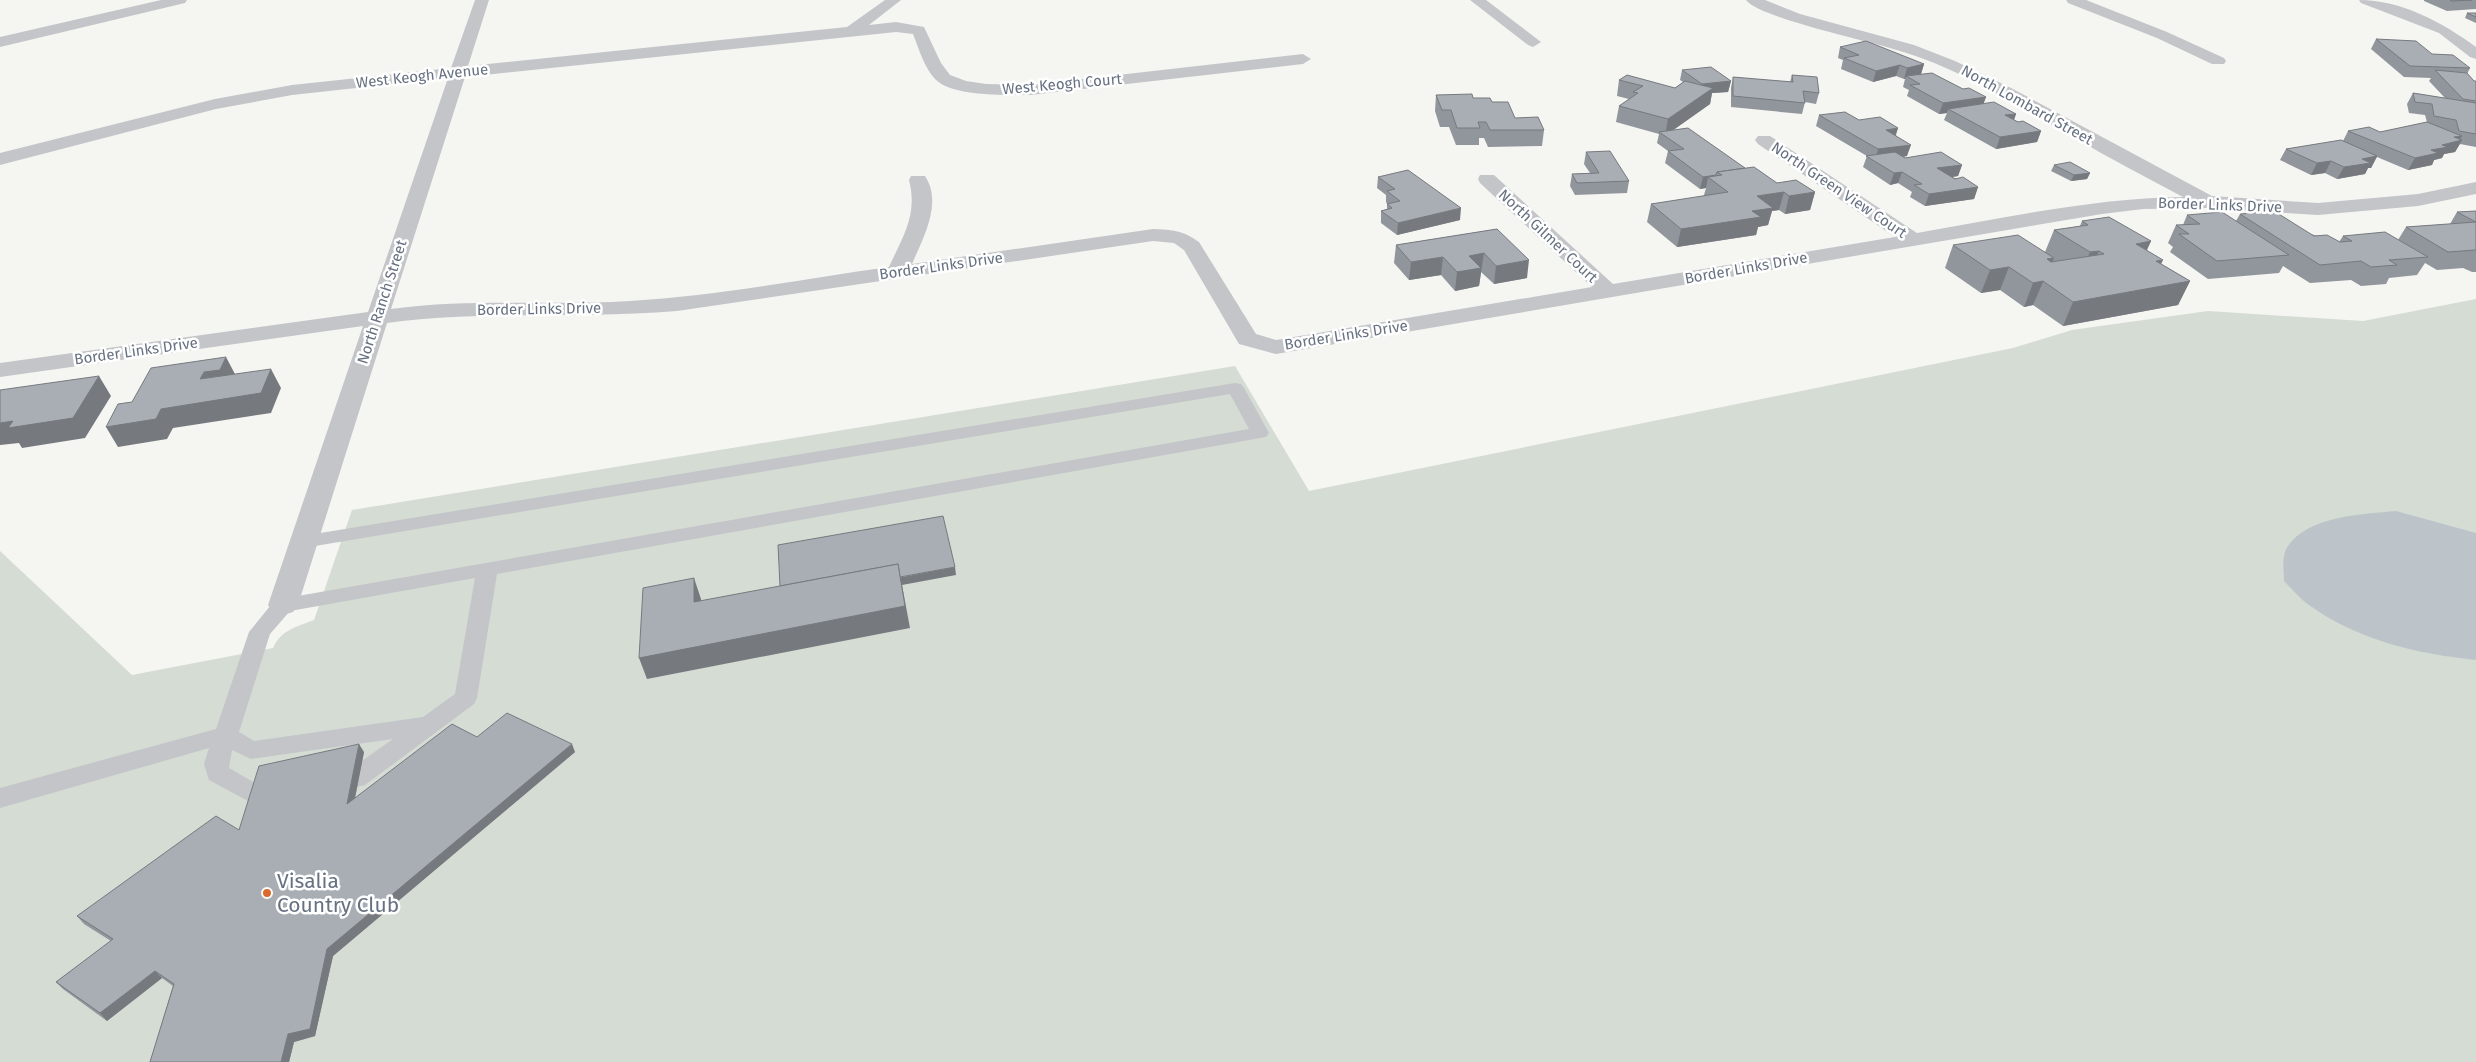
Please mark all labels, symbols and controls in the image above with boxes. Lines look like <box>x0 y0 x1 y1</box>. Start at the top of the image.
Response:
street label: West Keogh Avenue <box>355 60 489 92</box>
street label: North Lombard Street <box>1958 61 2096 149</box>
street label: West Keogh Court <box>1002 70 1123 98</box>
street label: North Green View Court <box>1768 138 1910 242</box>
street label: North Gilmer Court <box>1495 186 1602 287</box>
street label: Border Links Drive <box>2158 194 2282 216</box>
street label: North Ranch Street <box>353 237 411 366</box>
street label: Border Links Drive <box>878 248 1004 284</box>
street label: Border Links Drive <box>1683 248 1809 288</box>
street label: Border Links Drive <box>477 299 601 319</box>
street label: Border Links Drive <box>1283 316 1409 354</box>
street label: Border Links Drive <box>73 333 199 369</box>
place label: Visalia Country Club <box>277 868 399 918</box>
marker: Visalia Country Club <box>261 887 273 899</box>

